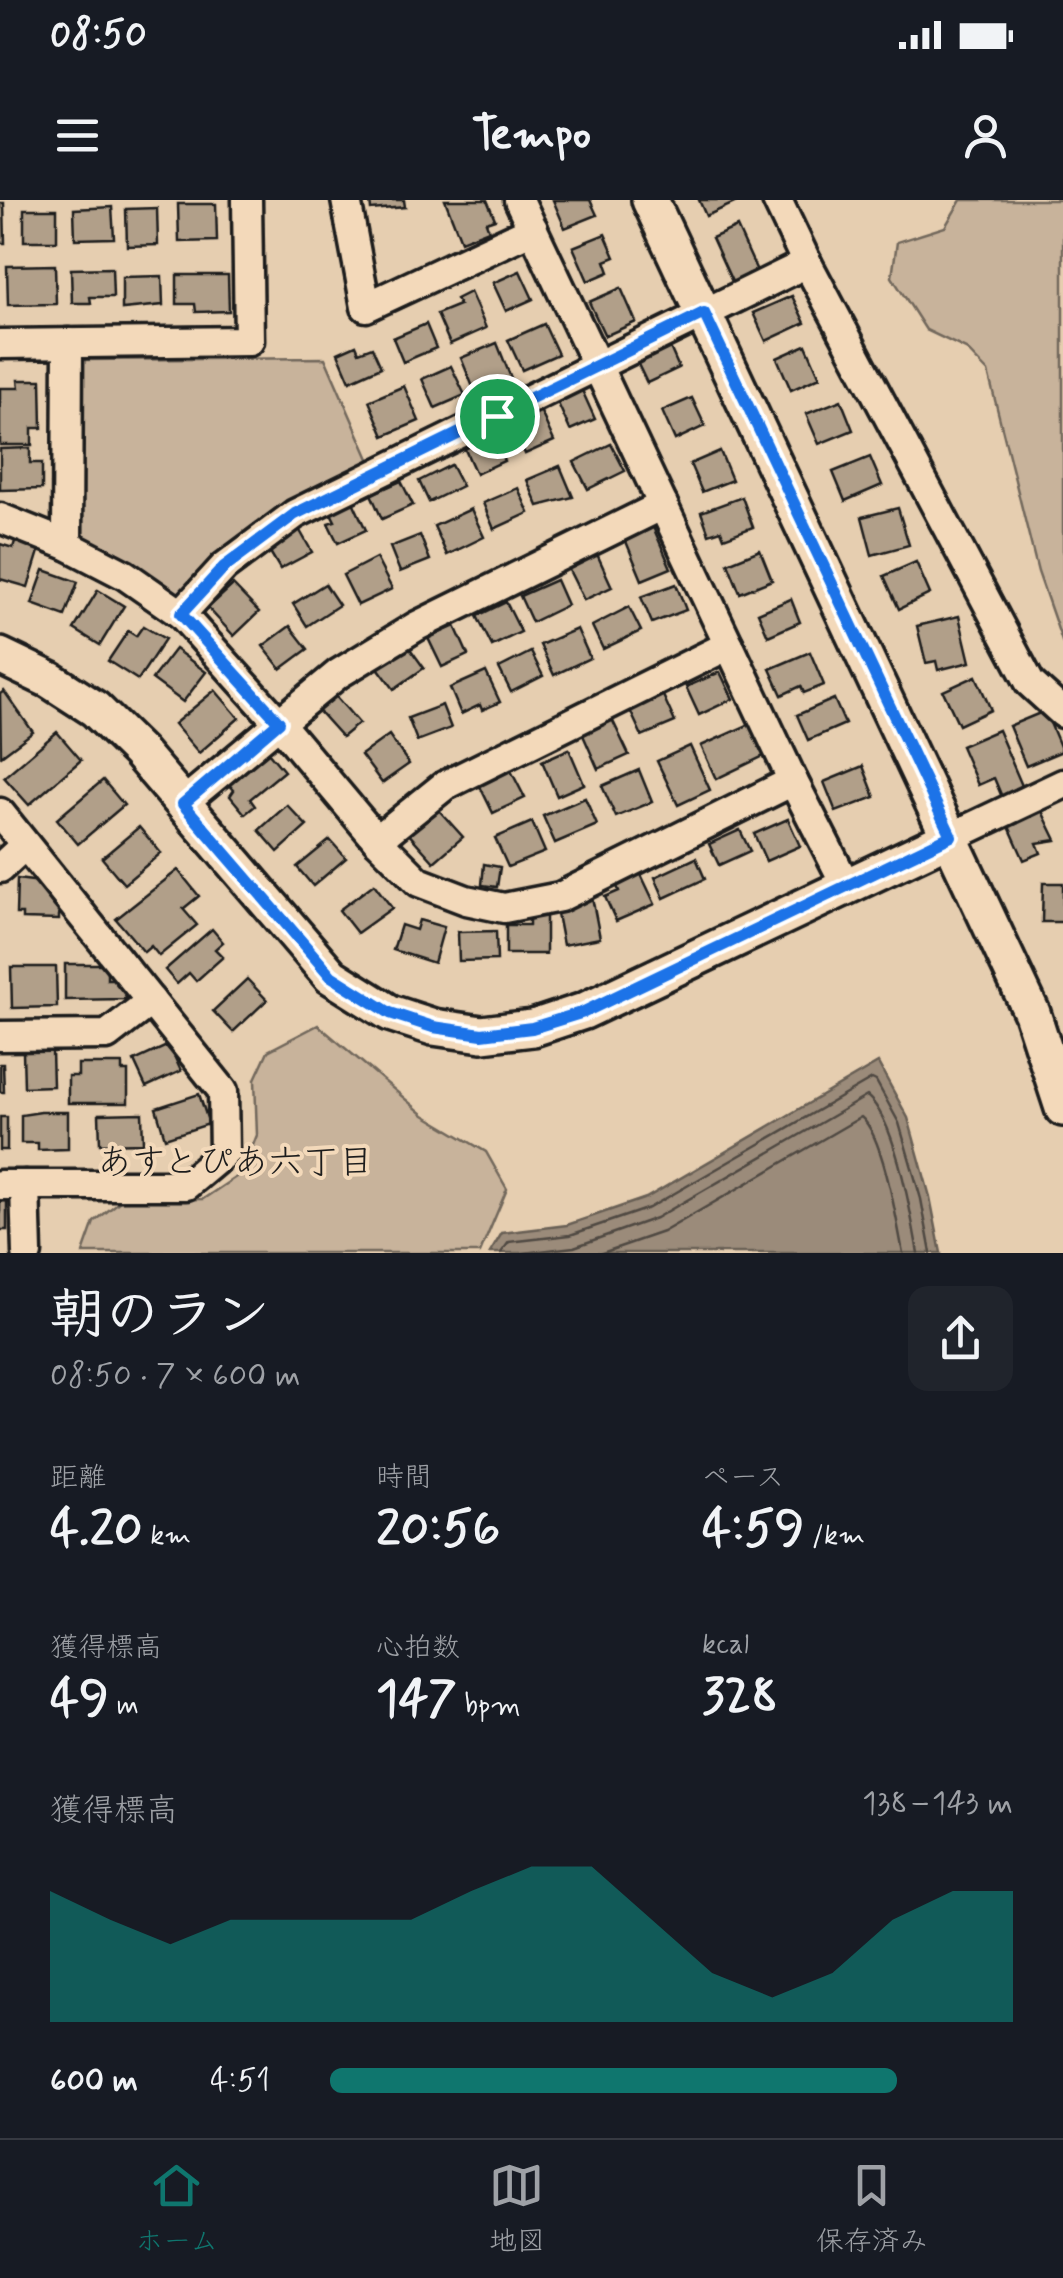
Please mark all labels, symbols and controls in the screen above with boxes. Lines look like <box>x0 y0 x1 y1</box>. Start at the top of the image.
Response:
text: 08:50 <box>50 11 147 60</box>
text: Tempo <box>472 106 591 165</box>
icon: menu <box>50 108 105 163</box>
icon: person <box>958 108 1013 163</box>
pin <box>455 374 540 459</box>
icon: arrive <box>470 389 525 444</box>
district label: あすとぴあ六丁目 <box>97 1140 373 1186</box>
text: 朝のラン <box>50 1281 270 1353</box>
button: share <box>908 1286 1013 1391</box>
text: 08:50 · 7 × 600 m <box>50 1355 300 1397</box>
text: 距離 <box>50 1460 106 1497</box>
text: 時間 <box>376 1460 432 1497</box>
text: ペース <box>702 1460 784 1497</box>
text: 4.20 <box>50 1497 143 1563</box>
text: 20:56 <box>376 1497 500 1563</box>
text: 4:59 <box>702 1497 804 1563</box>
text: km <box>143 1518 191 1555</box>
text: /km <box>804 1518 865 1555</box>
text: kcal <box>702 1627 749 1664</box>
text: 獲得標高 <box>50 1630 162 1667</box>
text: 心拍数 <box>376 1630 460 1667</box>
text: 328 <box>702 1664 778 1730</box>
text: 49 <box>50 1667 109 1733</box>
text: 147 <box>376 1667 457 1733</box>
text: m <box>109 1688 139 1725</box>
text: bpm <box>457 1688 521 1725</box>
text: 138–143 m <box>862 1783 1013 1825</box>
text: 獲得標高 <box>50 1790 178 1832</box>
text: 600 m <box>50 2060 138 2102</box>
text: 4:51 <box>210 2060 270 2102</box>
tab: ホーム <box>135 2158 218 2261</box>
tab: 地図 <box>489 2158 545 2261</box>
tab: 保存済み <box>816 2158 928 2261</box>

